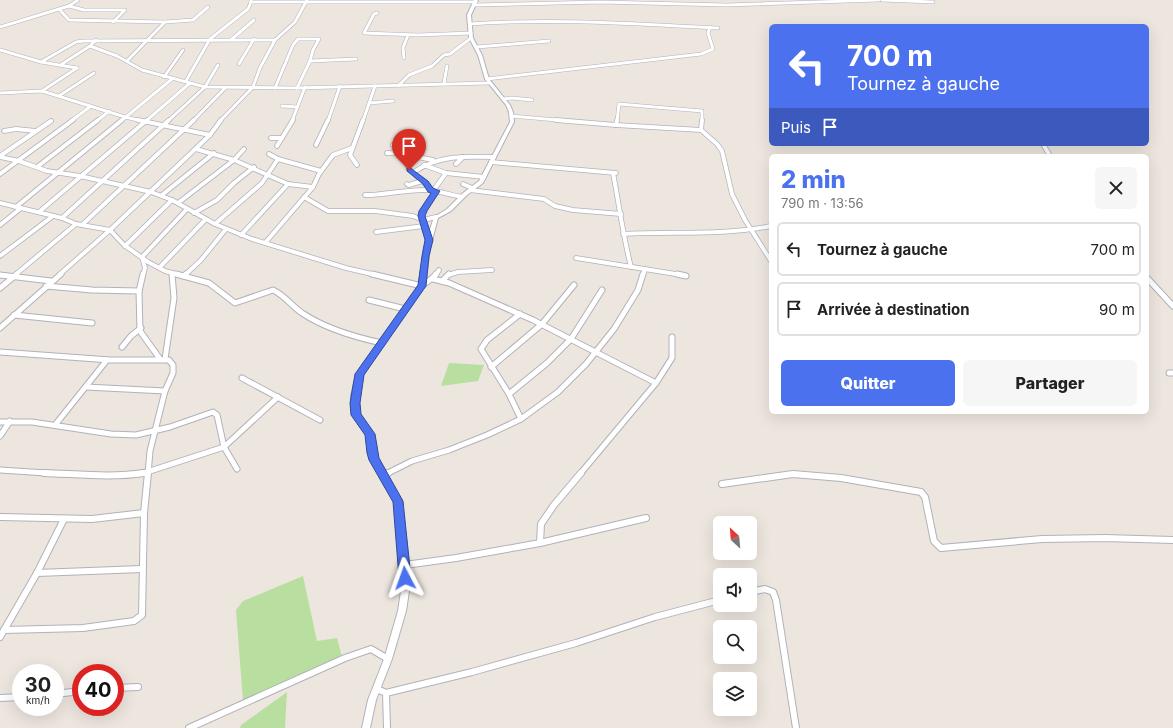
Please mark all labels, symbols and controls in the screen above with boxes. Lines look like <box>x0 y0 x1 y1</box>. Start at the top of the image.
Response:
text: 700 m <box>847 39 933 73</box>
icon: left <box>781 40 833 92</box>
text: Tournez à gauche <box>847 73 1000 94</box>
icon: arrive <box>819 116 841 138</box>
text: Puis <box>781 118 811 137</box>
pin <box>392 129 426 170</box>
icon: arrive <box>398 135 420 157</box>
text: 2 min <box>781 165 846 194</box>
button: close <box>1095 167 1137 209</box>
text: 790 m · 13:56 <box>781 195 864 211</box>
icon: left <box>783 238 805 260</box>
text: Tournez à gauche <box>817 240 948 259</box>
text: 700 m <box>1090 240 1135 259</box>
icon: arrive <box>783 298 805 320</box>
text: Arrivée à destination <box>817 300 970 319</box>
text: 90 m <box>1099 300 1135 319</box>
button: Quitter <box>781 360 955 406</box>
button: Partager <box>963 360 1137 406</box>
north arrow <box>713 516 757 560</box>
map controls <box>713 516 757 716</box>
position arrow <box>384 557 426 599</box>
button: sound <box>713 568 757 612</box>
button: search <box>713 620 757 664</box>
speed limit sign: 40 <box>72 664 124 716</box>
button: layers <box>713 672 757 716</box>
text: 30 <box>25 673 51 697</box>
text: km/h <box>26 694 50 706</box>

